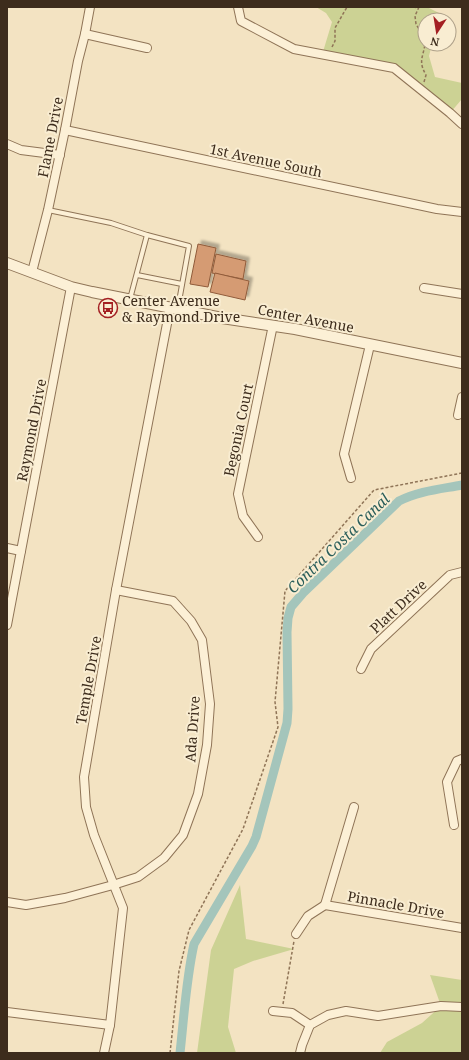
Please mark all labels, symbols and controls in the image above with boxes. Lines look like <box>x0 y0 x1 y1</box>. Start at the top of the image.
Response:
north arrow <box>417 12 457 52</box>
text: N <box>429 34 441 51</box>
street label: Flame Drive <box>33 95 67 179</box>
street label: 1st Avenue South <box>208 139 324 181</box>
place label: Center Avenue & Raymond Drive <box>122 291 240 326</box>
bus stop icon: Center Avenue & Raymond Drive <box>97 297 119 319</box>
street label: Center Avenue <box>256 299 356 337</box>
street label: Raymond Drive <box>12 377 50 483</box>
street label: Begonia Court <box>219 382 257 478</box>
water label: Contra Costa Canal <box>282 489 394 597</box>
street label: Platt Drive <box>366 575 430 637</box>
street label: Temple Drive <box>71 634 105 726</box>
street label: Ada Drive <box>180 695 204 763</box>
street label: Pinnacle Drive <box>346 886 446 922</box>

